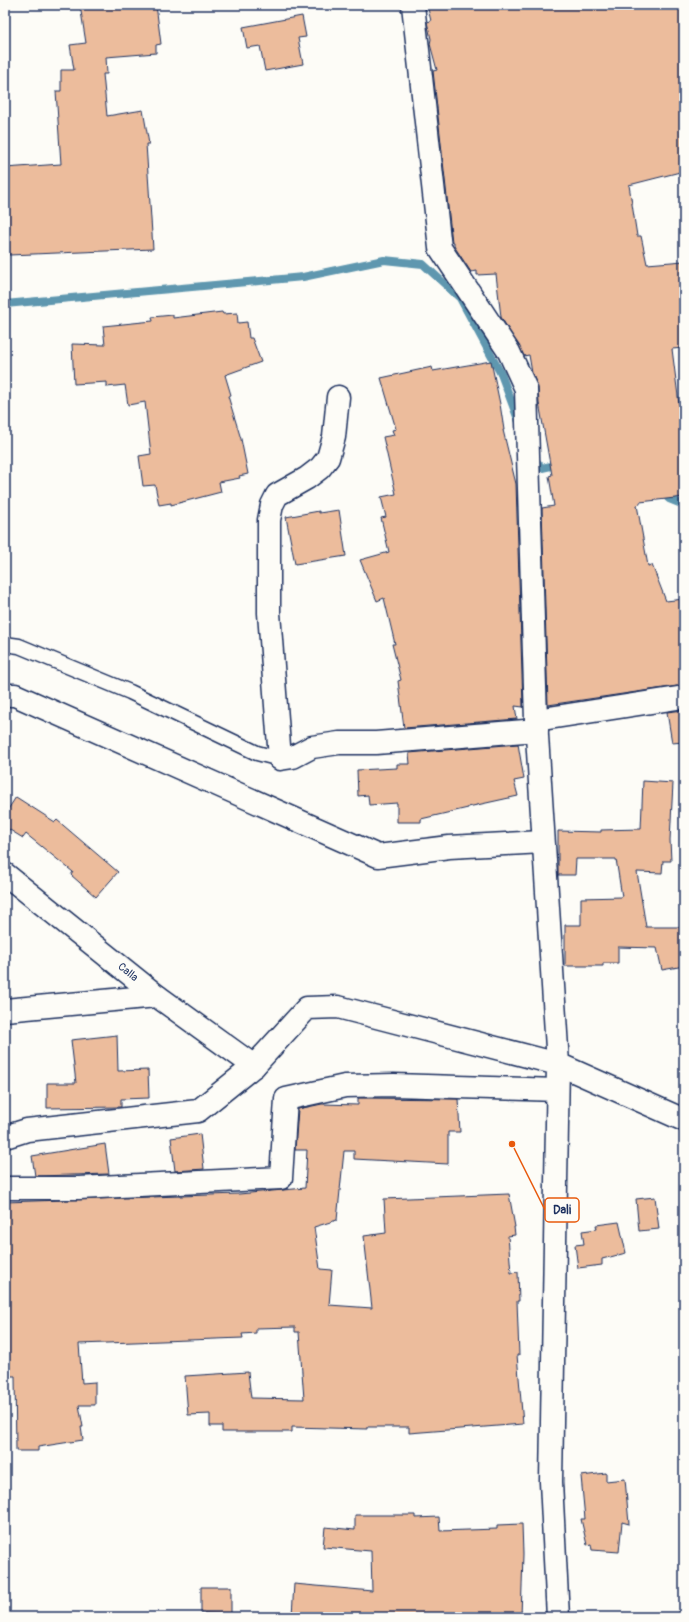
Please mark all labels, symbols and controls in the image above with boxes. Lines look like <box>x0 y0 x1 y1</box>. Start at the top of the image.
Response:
street label: Calla <box>115 960 141 984</box>
callout: Dali <box>545 1198 579 1222</box>
text: Dali <box>553 1203 571 1218</box>

